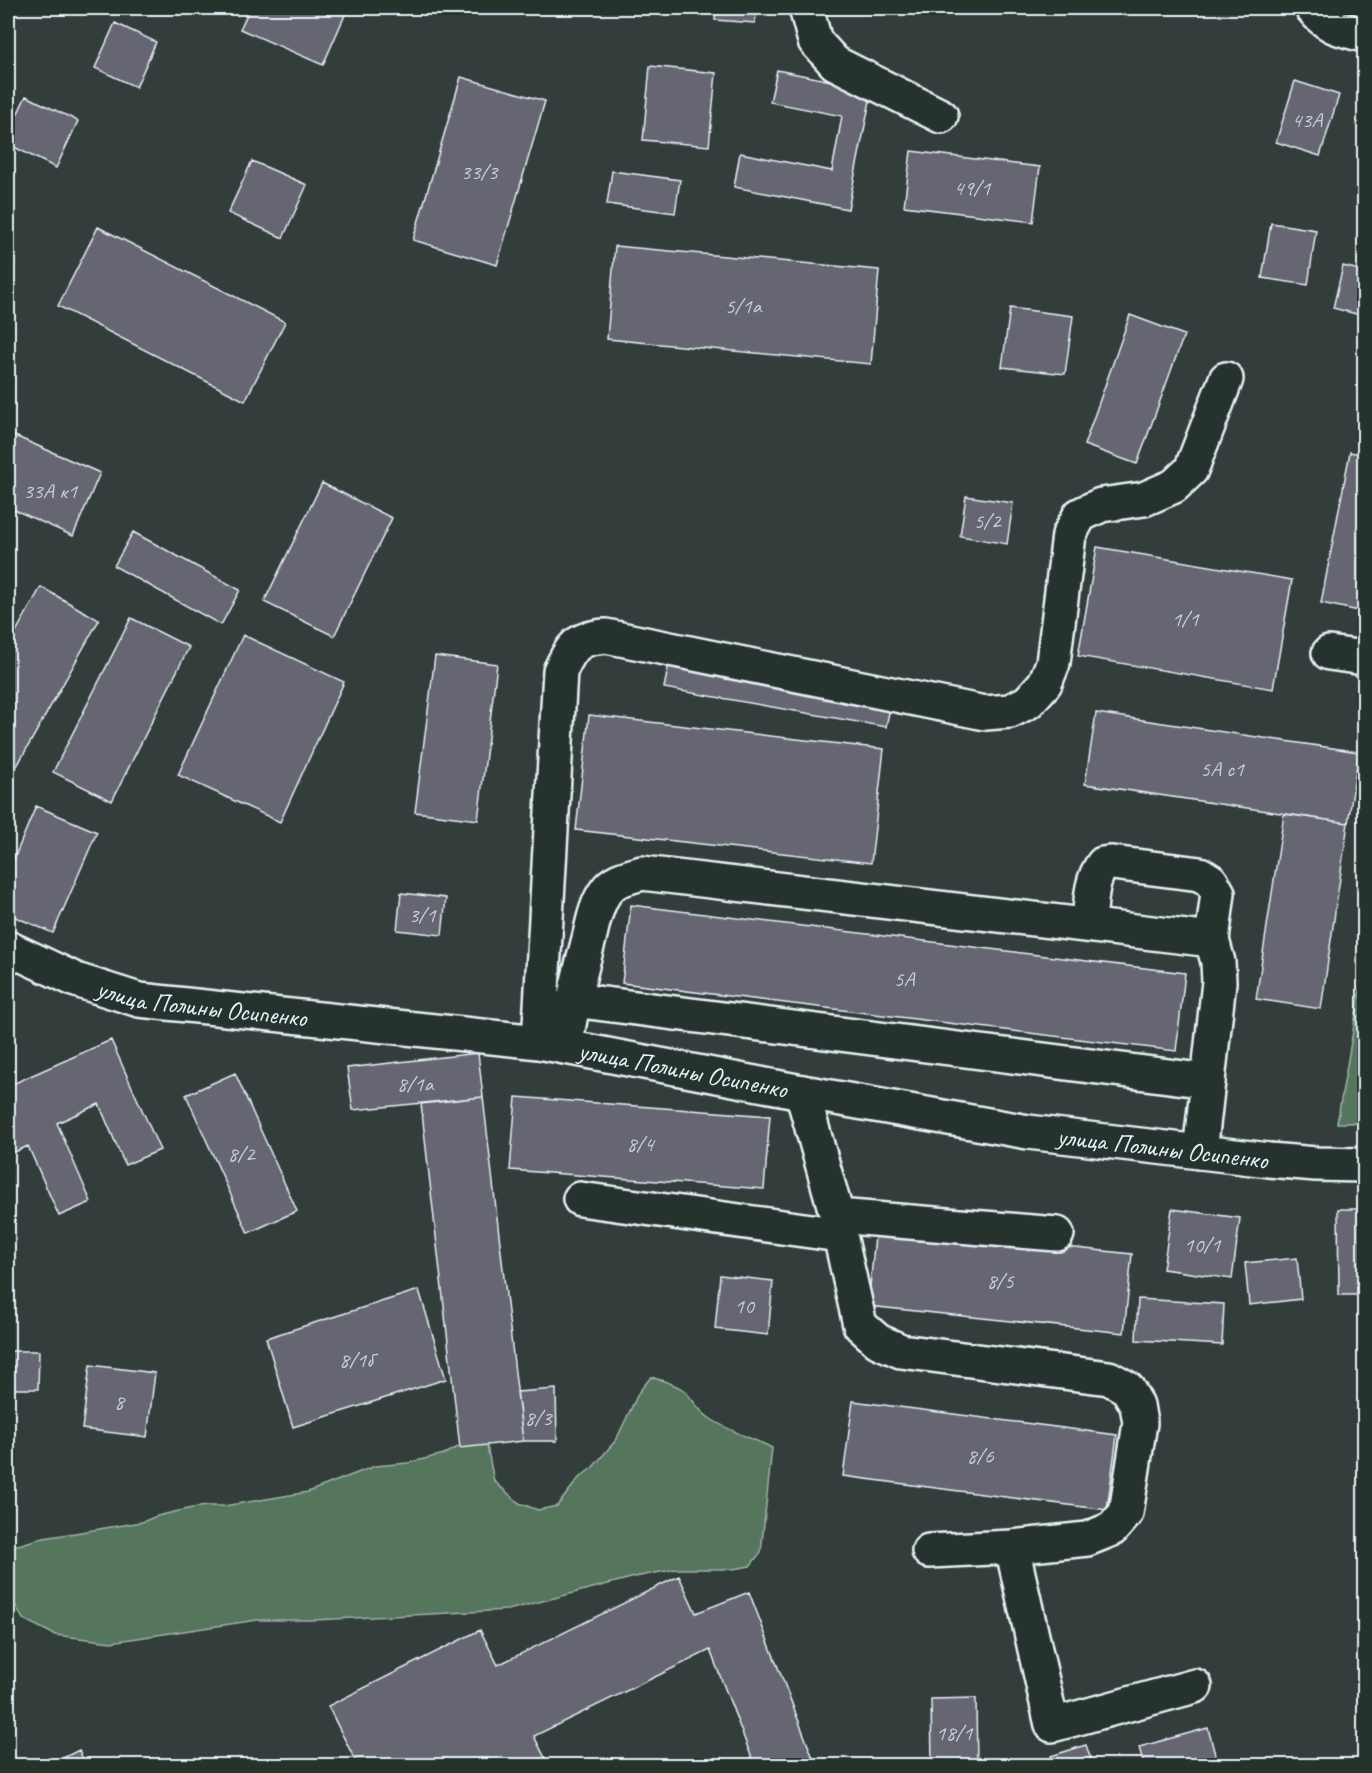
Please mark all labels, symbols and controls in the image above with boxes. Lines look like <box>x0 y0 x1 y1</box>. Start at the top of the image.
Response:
house number: 43А <box>1292 106 1323 134</box>
house number: 33/3 <box>461 158 500 186</box>
house number: 49/1 <box>954 174 992 202</box>
house number: 5/1а <box>725 292 763 320</box>
house number: 33А к1 <box>23 477 78 505</box>
house number: 5/2 <box>973 507 1003 535</box>
house number: 1/1 <box>1171 605 1200 633</box>
house number: 5А с1 <box>1200 755 1245 783</box>
house number: 3/1 <box>408 901 437 929</box>
house number: 5А <box>894 965 915 993</box>
street label: улица Полины Осипенко <box>91 971 310 1035</box>
street label: улица Полины Осипенко <box>574 1034 792 1106</box>
house number: 8/1а <box>397 1070 435 1098</box>
street label: улица Полины Осипенко <box>1053 1119 1271 1177</box>
house number: 8/4 <box>626 1130 656 1158</box>
house number: 8/2 <box>227 1140 257 1168</box>
house number: 10/1 <box>1184 1231 1222 1259</box>
house number: 8/5 <box>986 1267 1015 1295</box>
house number: 10 <box>734 1292 756 1320</box>
house number: 8/1б <box>339 1346 379 1374</box>
house number: 8 <box>114 1388 126 1416</box>
house number: 8/3 <box>524 1404 554 1432</box>
house number: 8/6 <box>966 1442 995 1470</box>
house number: 18/1 <box>936 1719 974 1747</box>

